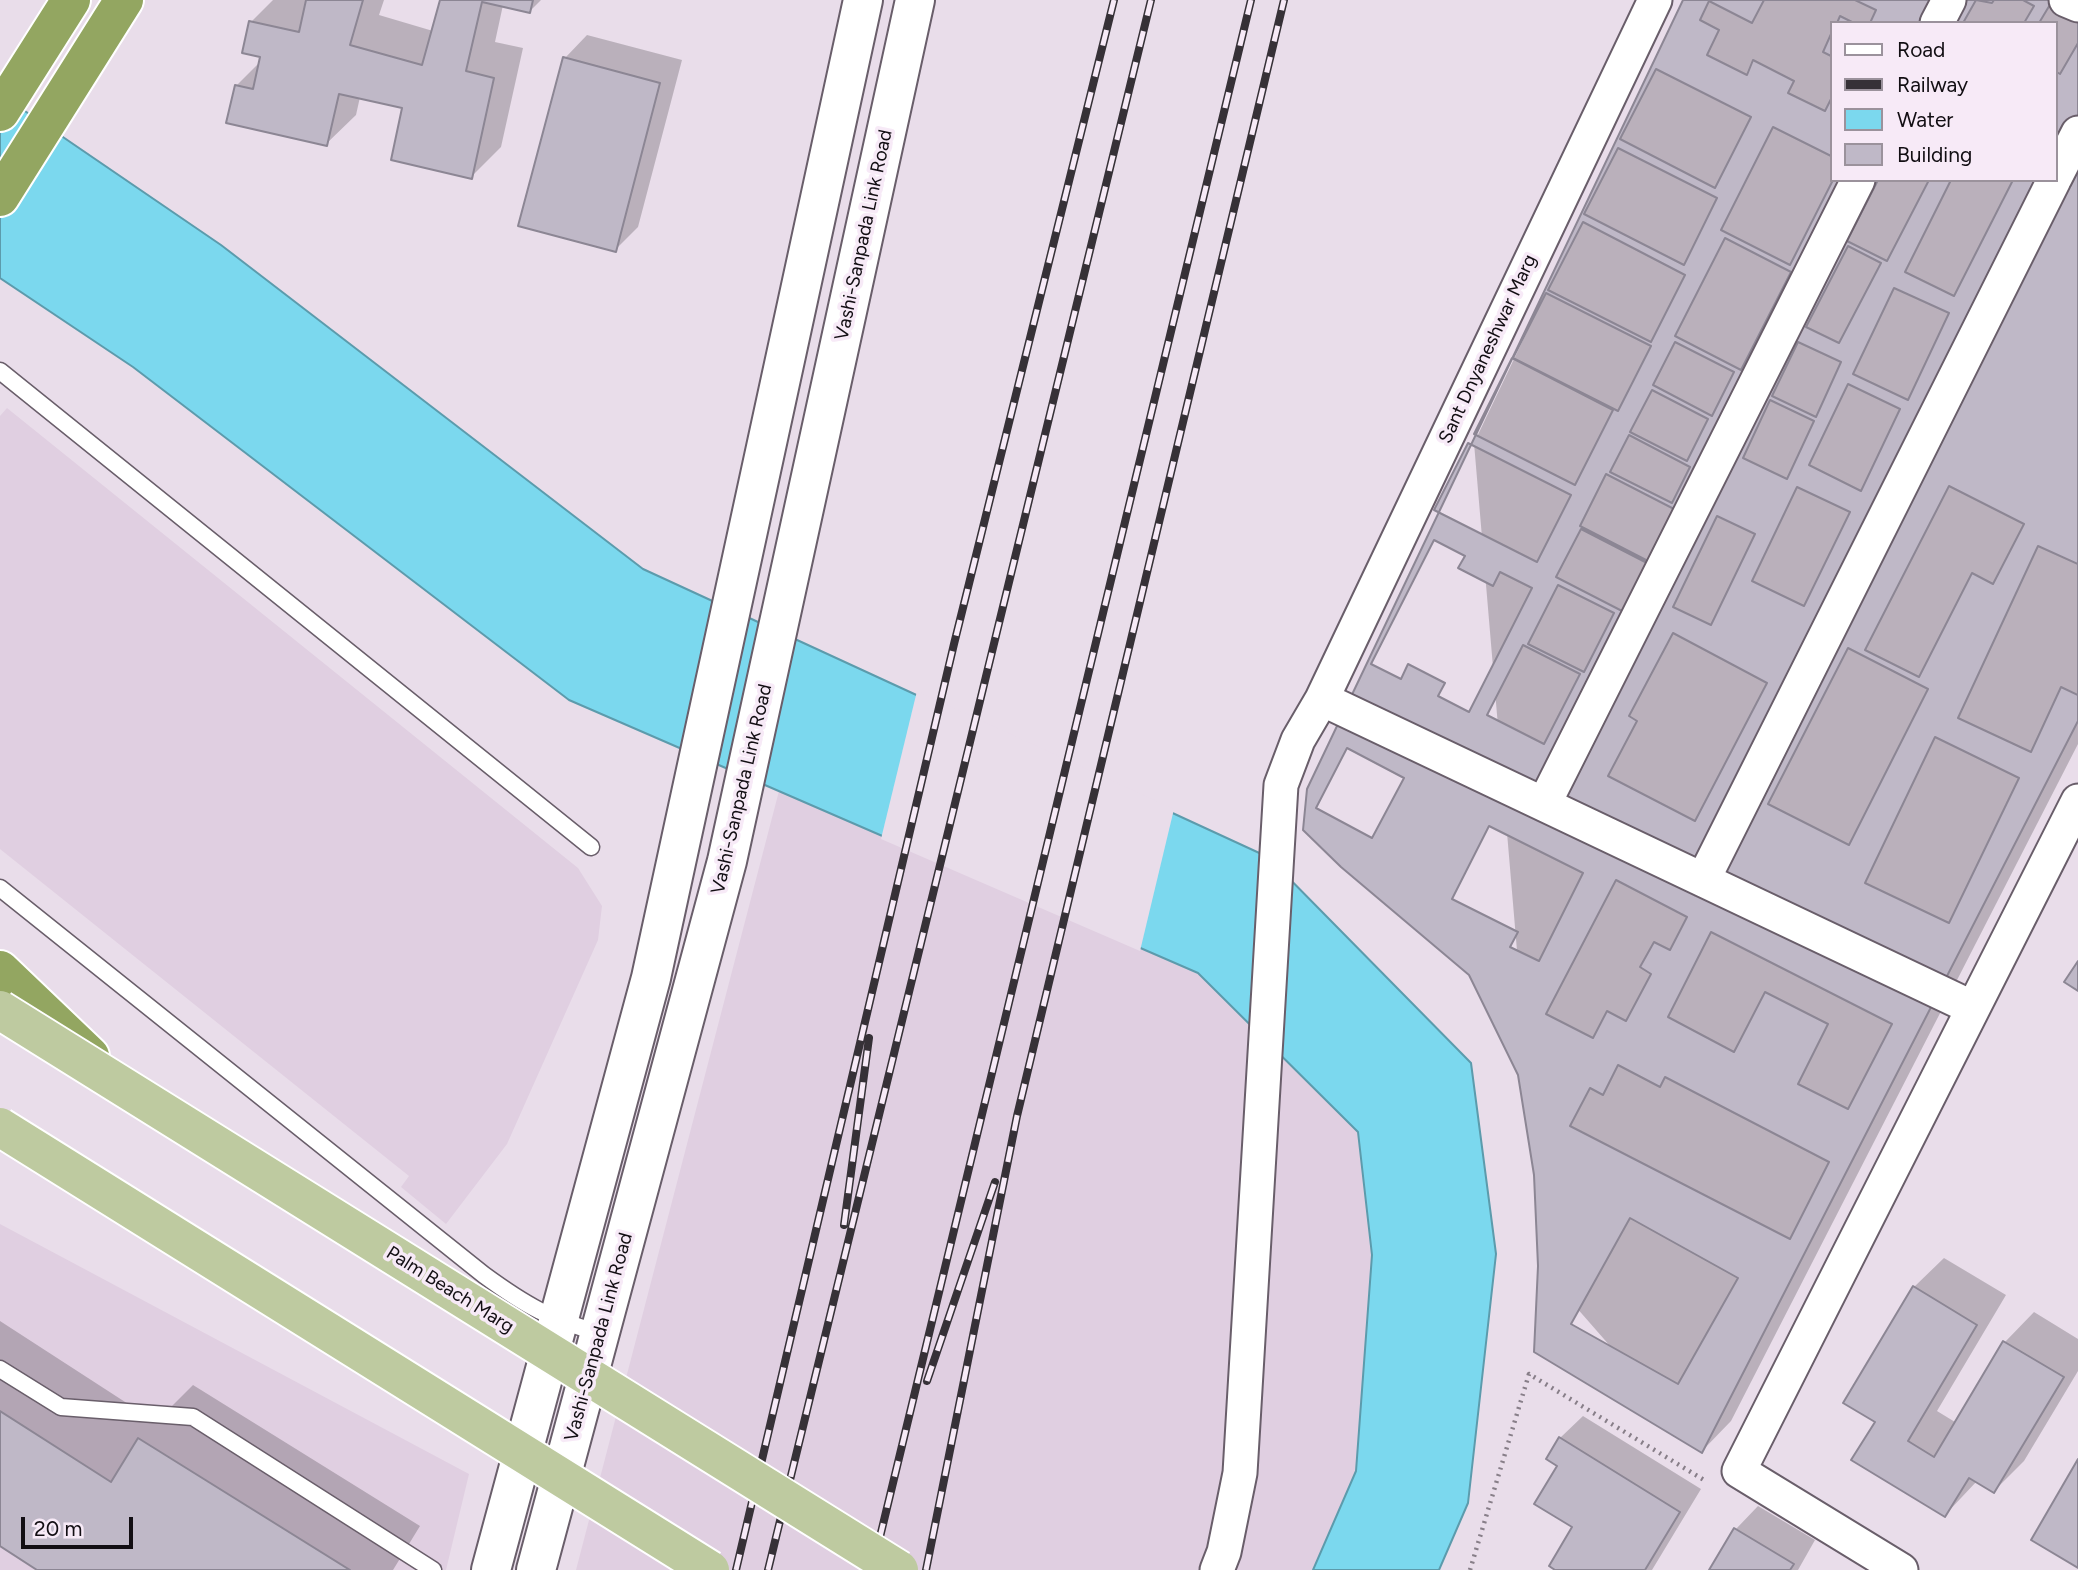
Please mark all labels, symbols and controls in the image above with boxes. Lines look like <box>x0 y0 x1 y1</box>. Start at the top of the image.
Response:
legend <box>1829 21 2057 182</box>
text: Road <box>1897 37 1945 62</box>
text: Railway <box>1897 72 1968 97</box>
text: Water <box>1897 107 1953 132</box>
street label: Vashi-Sanpada Link Road <box>831 128 897 342</box>
text: Building <box>1897 142 1972 167</box>
street label: Sant Dnyaneshwar Marg <box>1434 251 1542 447</box>
street label: Vashi-Sanpada Link Road <box>707 682 777 896</box>
street label: Vashi-Sanpada Link Road <box>560 1230 638 1444</box>
street label: Palm Beach Marg <box>382 1242 518 1338</box>
scale bar <box>24 1504 136 1548</box>
text: 20 m <box>34 1516 82 1541</box>

